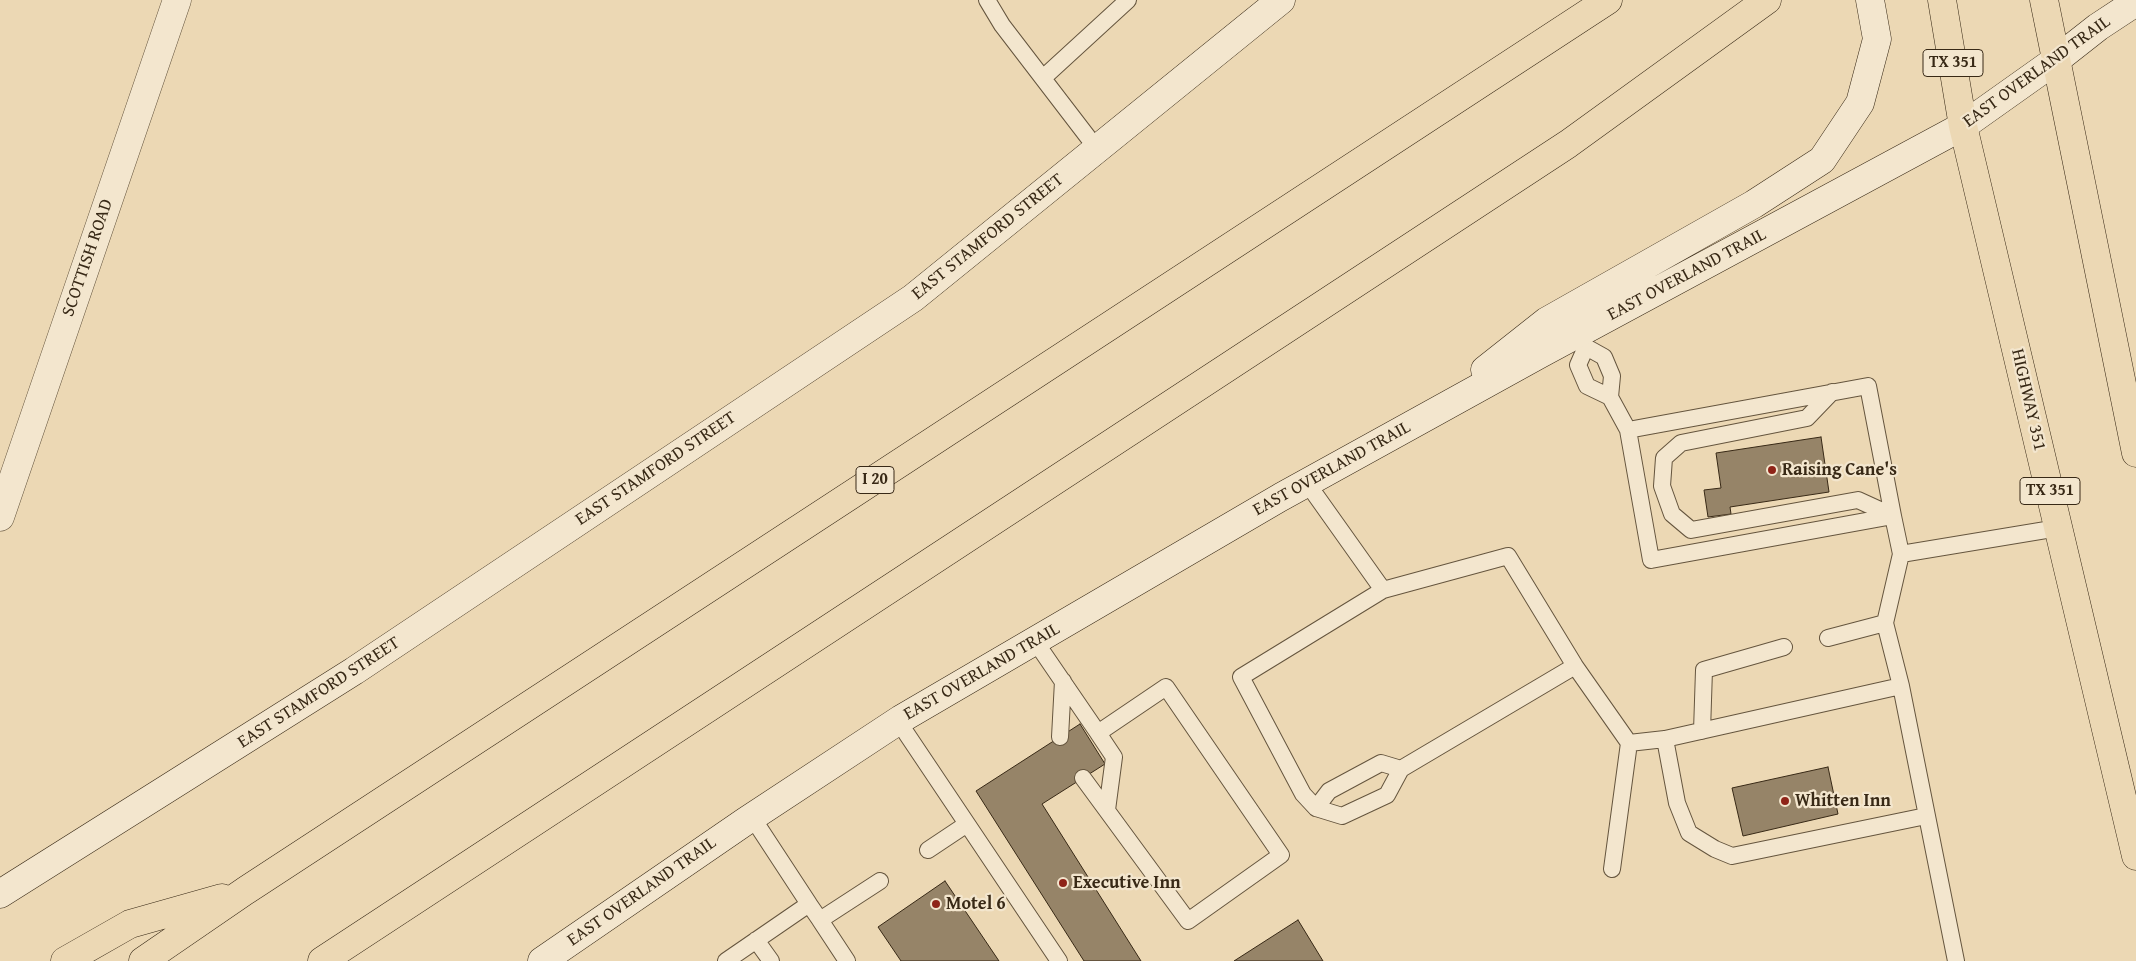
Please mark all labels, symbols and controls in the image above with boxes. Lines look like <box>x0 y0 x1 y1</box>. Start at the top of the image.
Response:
street label: EAST OVERLAND TRAIL <box>1959 11 2115 133</box>
road number: TX 351 <box>1923 49 1983 76</box>
street label: EAST STAMFORD STREET <box>908 169 1068 305</box>
street label: SCOTTISH ROAD <box>58 197 118 319</box>
street label: EAST OVERLAND TRAIL <box>1604 224 1770 326</box>
street label: HIGHWAY 351 <box>2006 347 2050 453</box>
street label: EAST STAMFORD STREET <box>572 407 740 531</box>
street label: EAST OVERLAND TRAIL <box>1250 417 1414 521</box>
place label: Raising Cane's <box>1782 459 1897 481</box>
marker: Raising Cane's <box>1766 464 1778 476</box>
road number: I 20 <box>856 466 894 494</box>
road number: TX 351 <box>2020 478 2080 504</box>
street label: EAST OVERLAND TRAIL <box>900 619 1064 725</box>
street label: EAST STAMFORD STREET <box>234 633 404 753</box>
place label: Whitten Inn <box>1795 790 1891 812</box>
marker: Whitten Inn <box>1779 795 1791 807</box>
street label: EAST OVERLAND TRAIL <box>563 833 721 951</box>
place label: Executive Inn <box>1073 872 1181 894</box>
marker: Executive Inn <box>1057 877 1069 889</box>
place label: Motel 6 <box>946 893 1006 915</box>
marker: Motel 6 <box>930 898 942 910</box>

